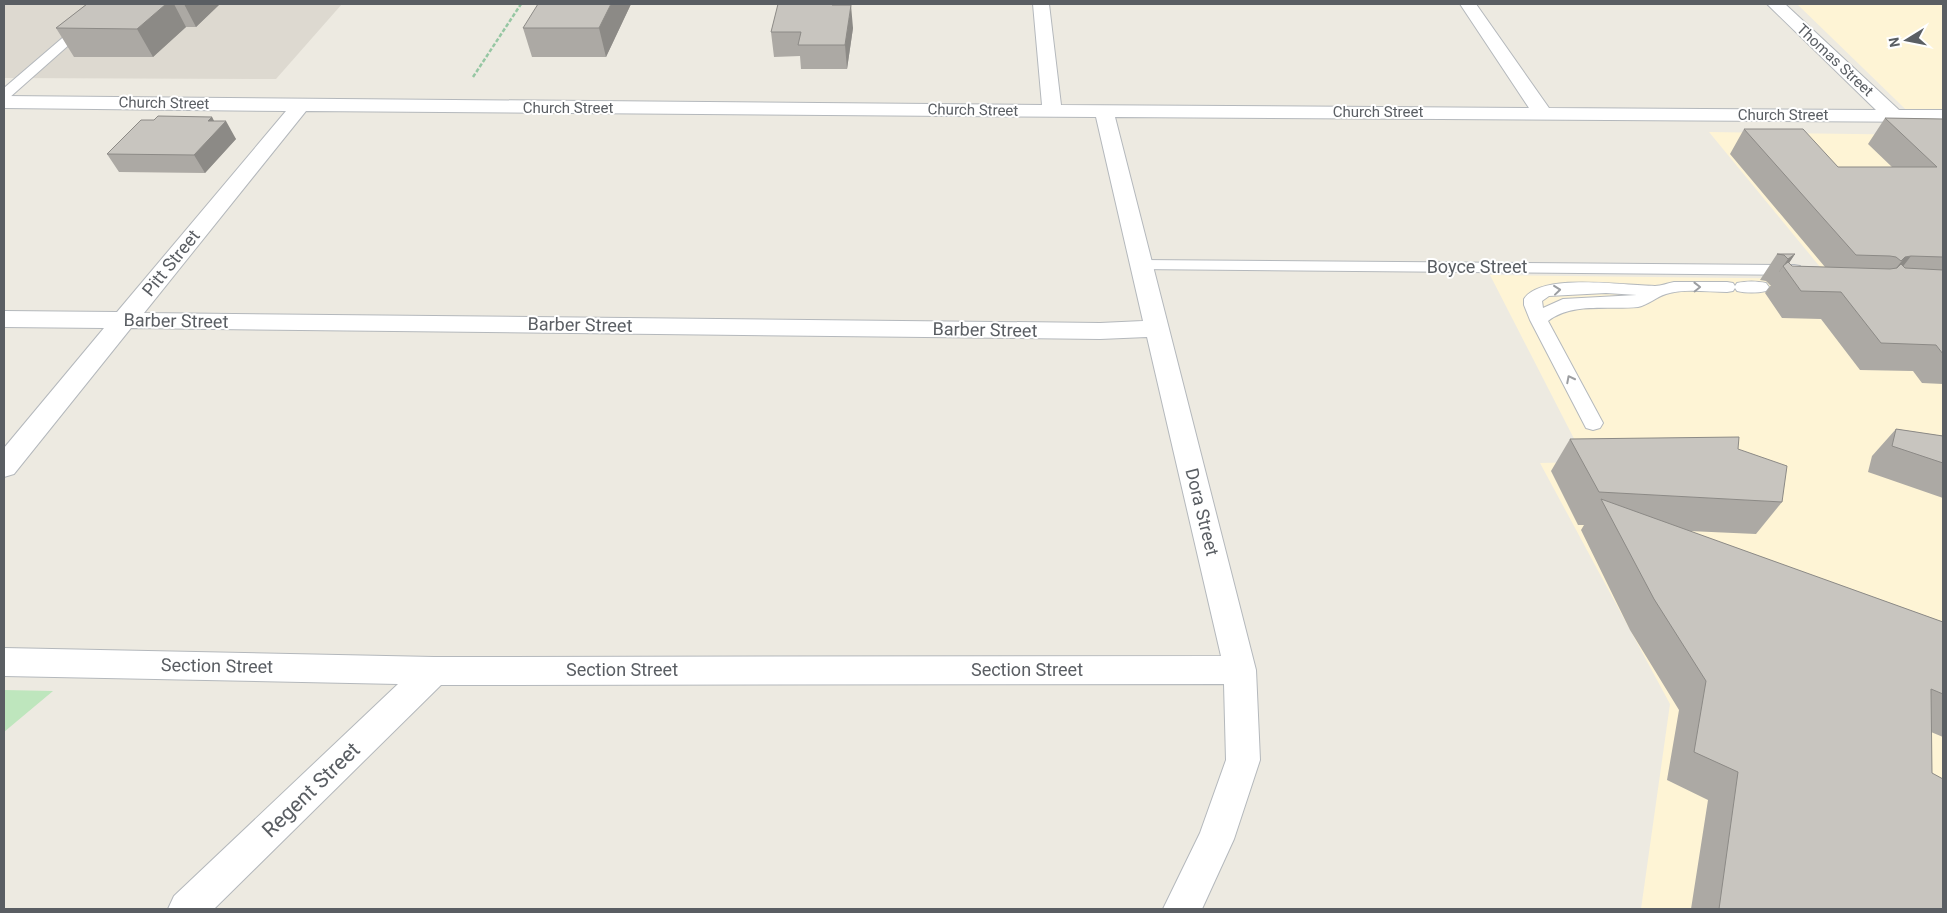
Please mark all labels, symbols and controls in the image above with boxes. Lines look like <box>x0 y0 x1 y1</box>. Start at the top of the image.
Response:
north arrow <box>1882 15 1932 65</box>
street label: Thomas Street <box>1793 20 1877 100</box>
text: N <box>1885 36 1903 49</box>
street label: Church Street <box>119 93 210 113</box>
street label: Church Street <box>523 99 613 117</box>
street label: Church Street <box>928 100 1019 120</box>
street label: Church Street <box>1333 103 1423 121</box>
street label: Church Street <box>1738 106 1828 124</box>
street label: Pitt Street <box>137 225 204 300</box>
street label: Boyce Street <box>1427 256 1527 277</box>
one-way arrow <box>1694 282 1701 292</box>
one-way arrow <box>1554 285 1562 296</box>
street label: Barber Street <box>123 309 229 332</box>
street label: Barber Street <box>527 313 633 336</box>
street label: Barber Street <box>932 318 1038 341</box>
one-way arrow <box>1566 376 1576 385</box>
street label: Dora Street <box>1181 466 1224 558</box>
street label: Section Street <box>161 654 273 677</box>
street label: Section Street <box>566 659 678 680</box>
street label: Section Street <box>971 659 1083 680</box>
street label: Regent Street <box>257 737 365 842</box>

